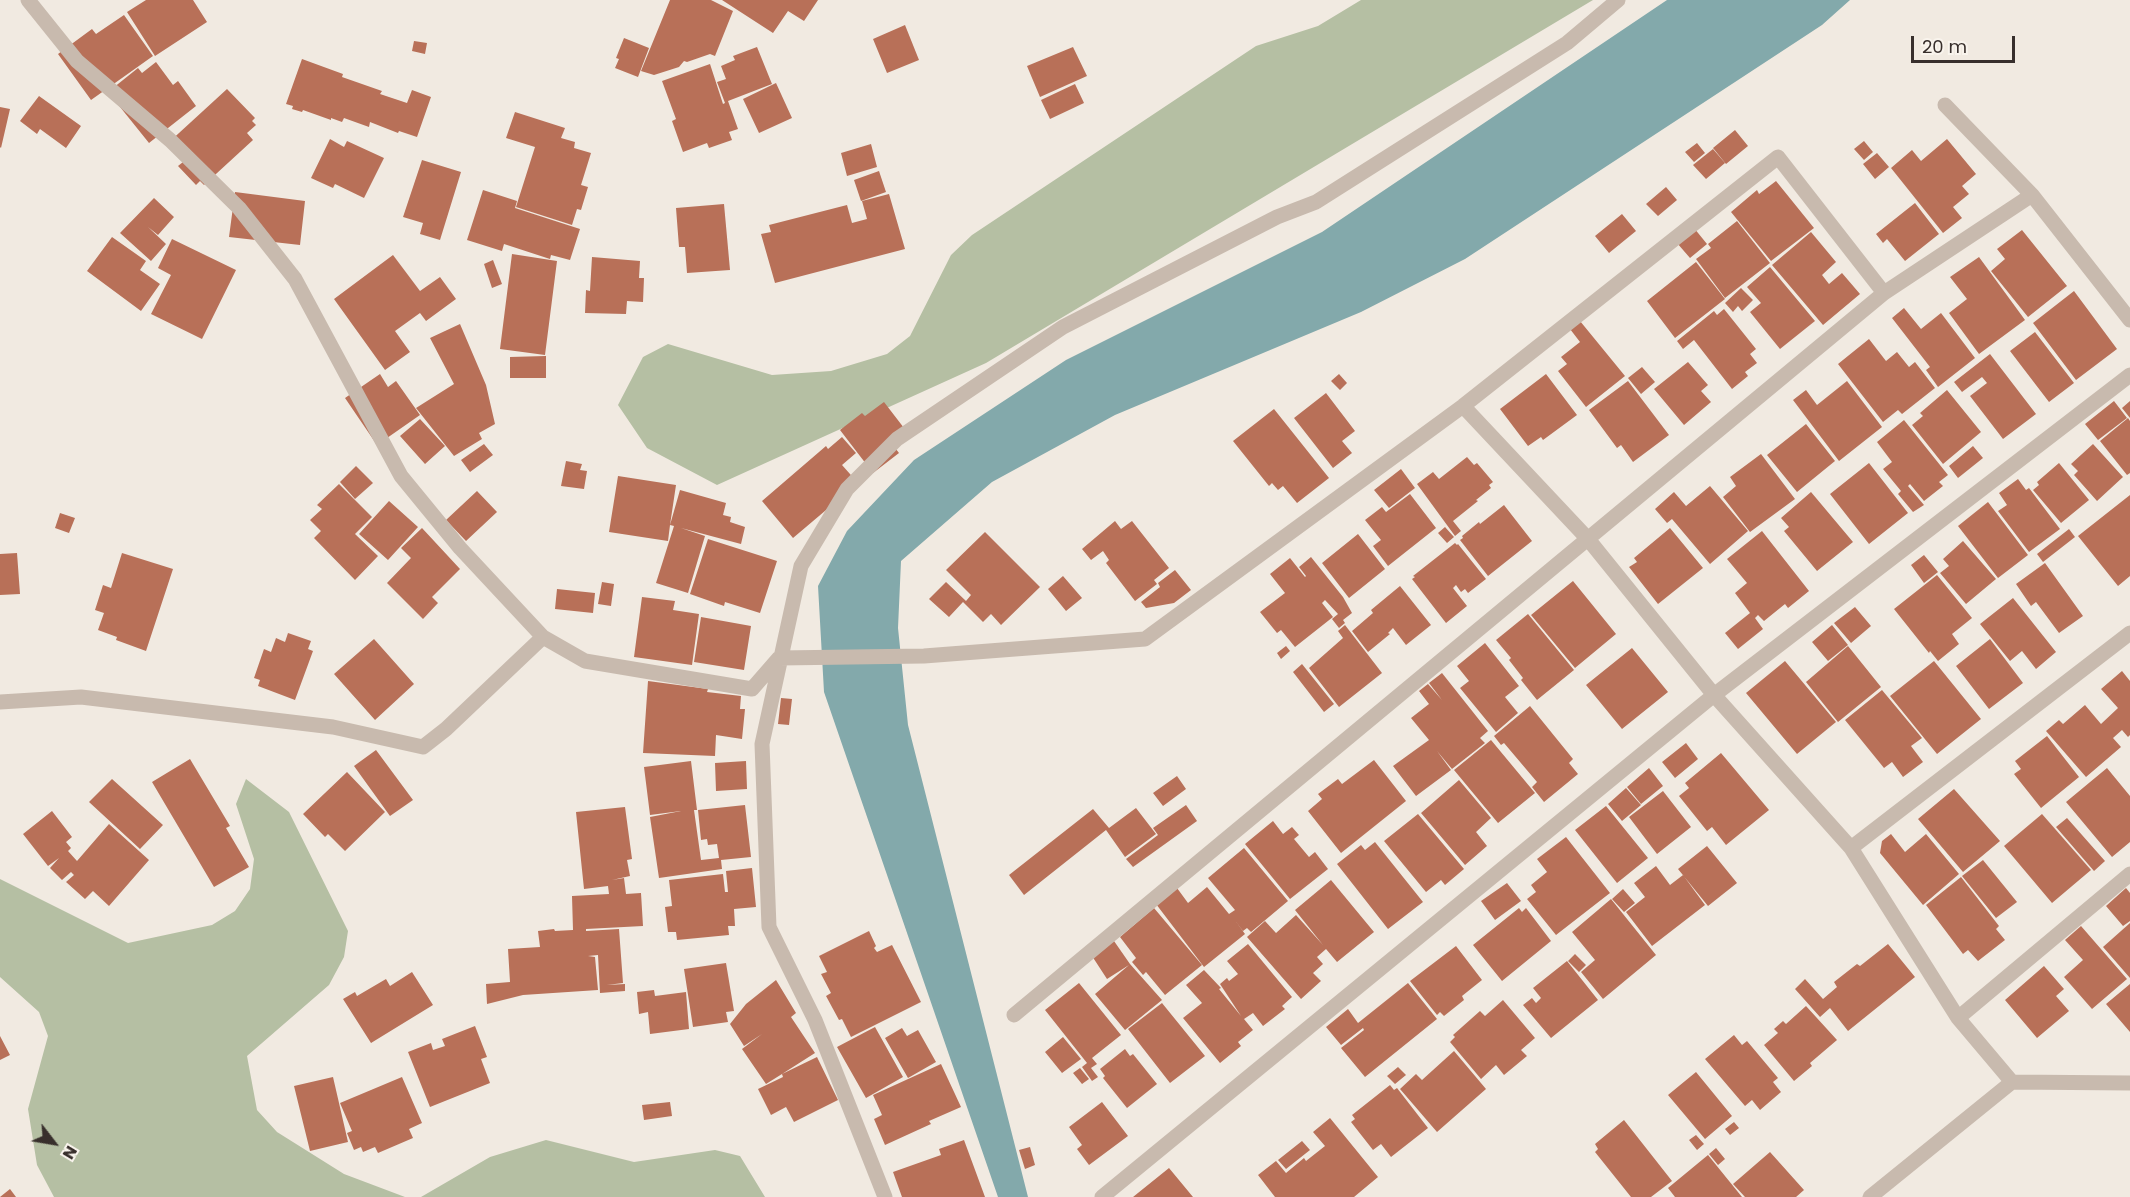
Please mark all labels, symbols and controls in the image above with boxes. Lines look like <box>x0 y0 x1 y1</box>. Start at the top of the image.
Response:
scale bar <box>1914 24 2018 62</box>
text: 20 m <box>1922 34 1967 59</box>
north arrow <box>24 1113 84 1173</box>
text: N <box>57 1141 83 1164</box>

